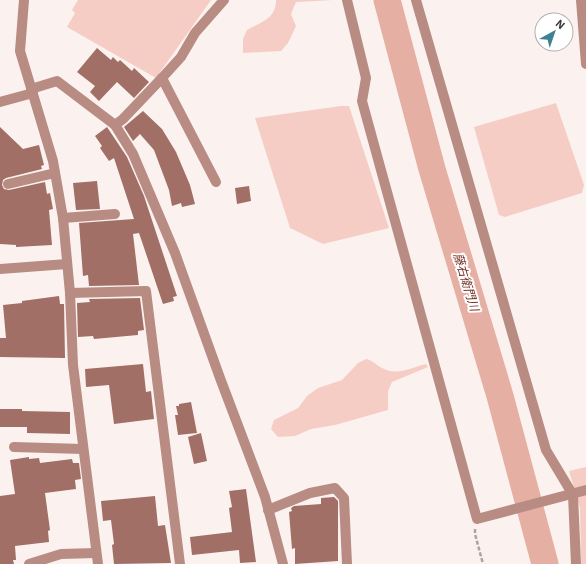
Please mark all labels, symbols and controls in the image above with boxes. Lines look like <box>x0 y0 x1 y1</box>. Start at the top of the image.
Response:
north arrow <box>534 12 574 52</box>
text: N <box>553 16 568 32</box>
water label: 藤右衛門川 <box>451 251 483 315</box>

